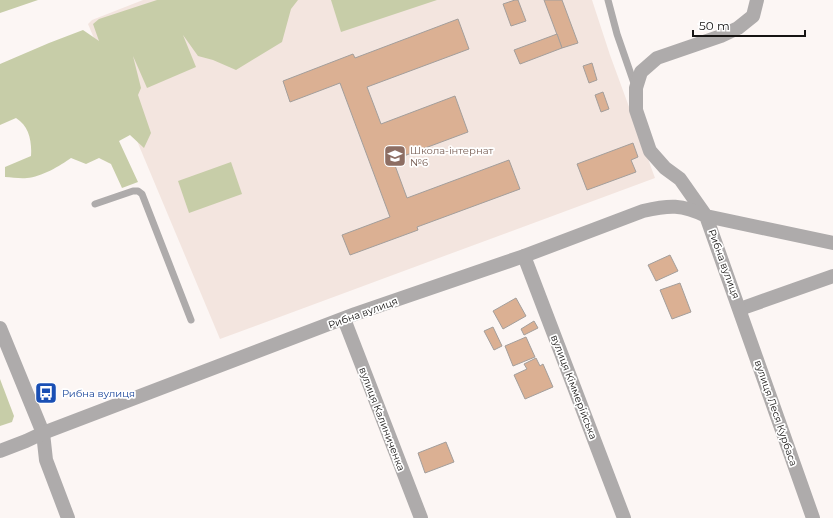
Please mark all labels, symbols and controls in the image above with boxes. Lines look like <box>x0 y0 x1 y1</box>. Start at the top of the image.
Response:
scale bar <box>693 12 805 38</box>
text: 50 m <box>699 18 730 33</box>
school or university icon: Школа-інтернат №6 <box>382 143 408 169</box>
place label: Школа-інтернат №6 <box>410 144 493 169</box>
street label: Рибна вулиця <box>705 227 743 301</box>
street label: Рибна вулиця <box>326 294 400 332</box>
street label: вулиця Кіммерійська <box>548 333 600 441</box>
street label: вулиця Леся Курбаса <box>752 358 800 468</box>
street label: вулиця Калиниченка <box>356 365 408 473</box>
bus stop icon: Рибна вулиця <box>33 380 59 406</box>
place label: Рибна вулиця <box>62 387 135 400</box>

